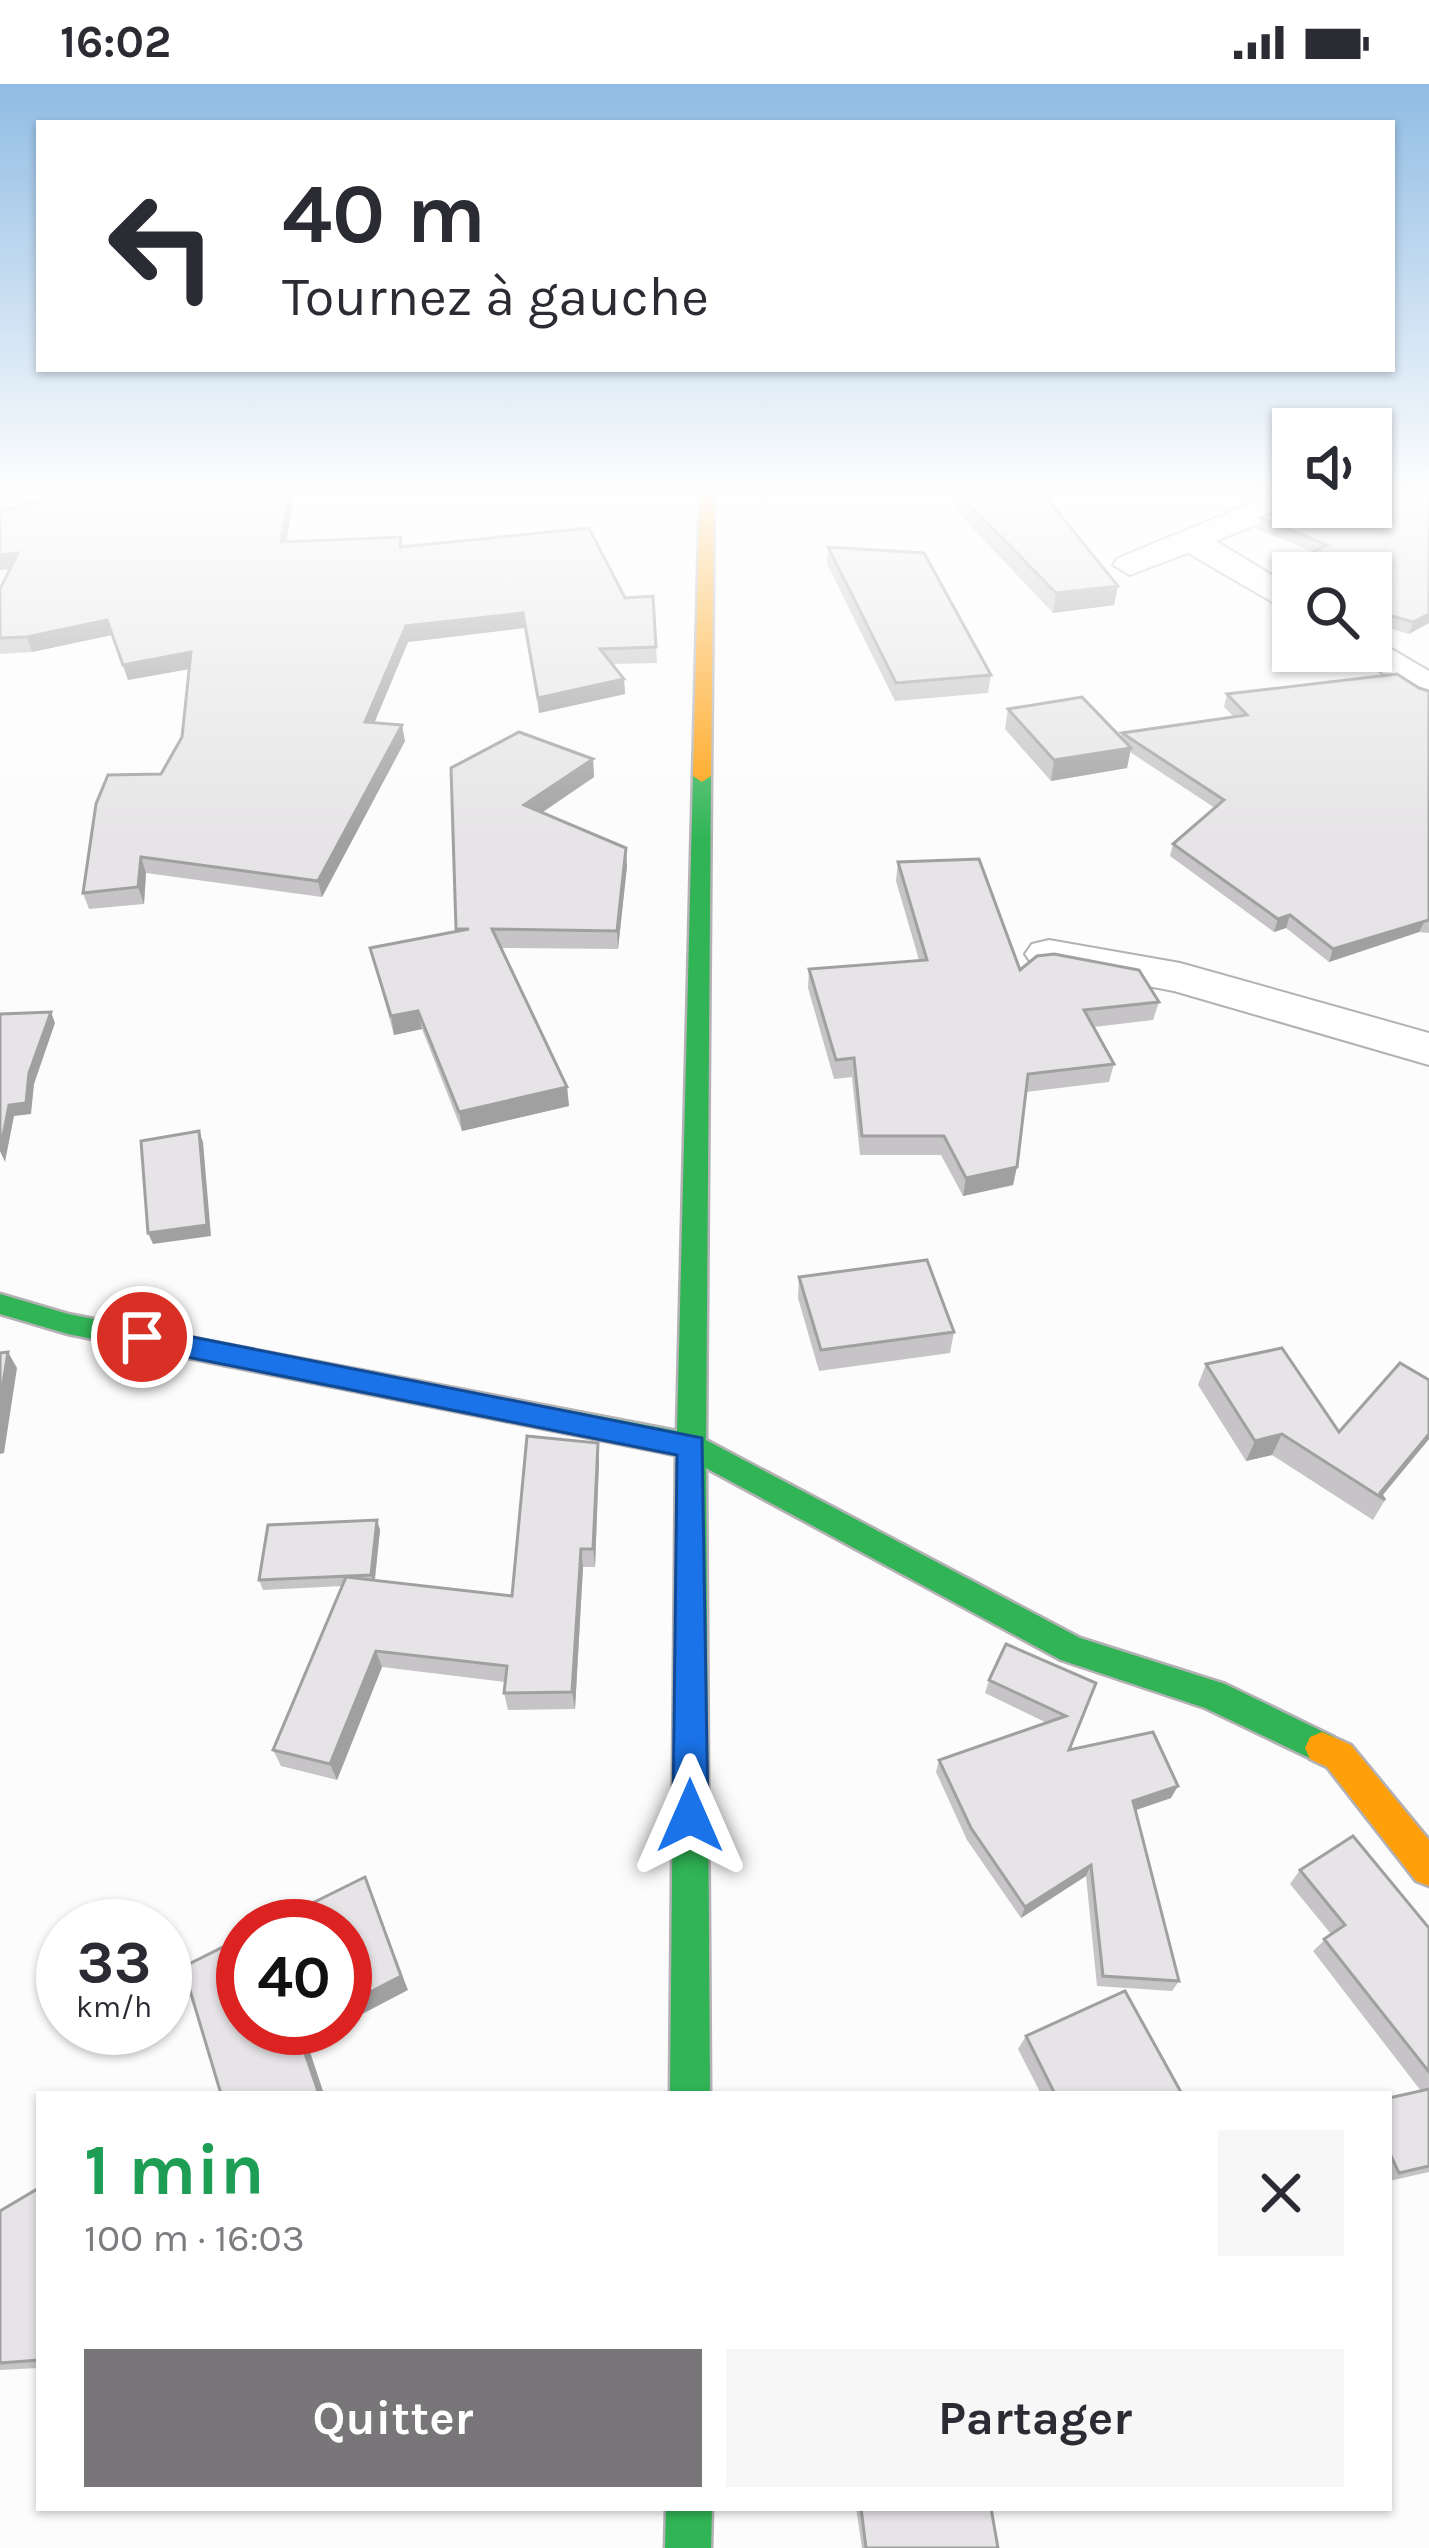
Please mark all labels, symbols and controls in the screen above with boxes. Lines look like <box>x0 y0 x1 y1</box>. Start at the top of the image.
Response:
text: 16:02 <box>60 16 171 68</box>
text: 40 m <box>282 165 486 263</box>
icon: left <box>84 168 240 324</box>
text: Tournez à gauche <box>282 265 709 329</box>
map controls <box>1272 408 1392 672</box>
button: sound <box>1272 408 1392 528</box>
button: search <box>1272 552 1392 672</box>
pin <box>91 1286 193 1388</box>
icon: arrive <box>109 1304 175 1370</box>
position arrow <box>627 1753 753 1879</box>
speed limit sign: 40 <box>216 1899 372 2055</box>
text: 33 <box>77 1927 151 1997</box>
text: km/h <box>76 1989 152 2025</box>
text: 1 min <box>84 2128 265 2212</box>
button: close <box>1218 2130 1344 2256</box>
text: 100 m · 16:03 <box>84 2215 305 2261</box>
button: Quitter <box>84 2349 702 2487</box>
button: Partager <box>726 2349 1344 2487</box>

